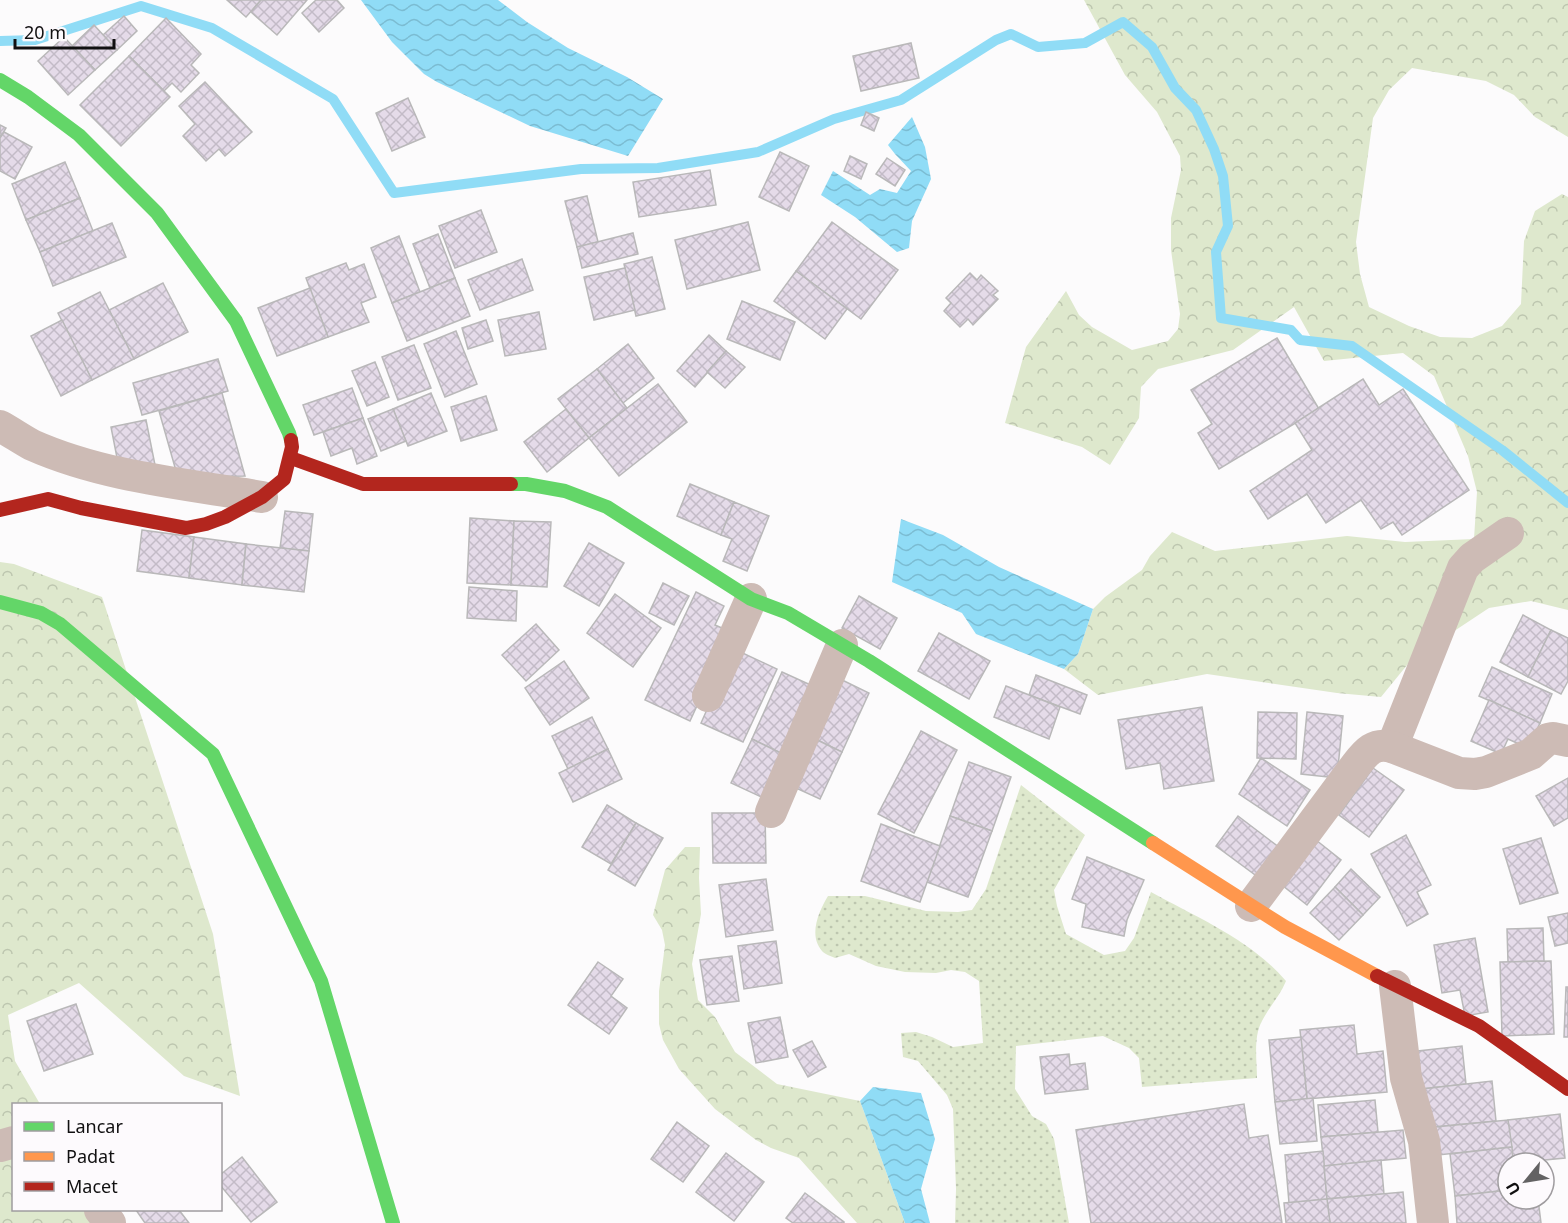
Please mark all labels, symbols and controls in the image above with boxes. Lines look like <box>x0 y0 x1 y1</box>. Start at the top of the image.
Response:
scale bar <box>15 12 114 50</box>
text: 20 m <box>24 20 66 44</box>
legend <box>12 1103 222 1211</box>
text: Lancar <box>66 1114 123 1138</box>
text: Padat <box>66 1144 115 1168</box>
north arrow <box>1496 1151 1556 1211</box>
text: Macet <box>66 1174 118 1198</box>
text: U <box>1500 1178 1526 1199</box>

